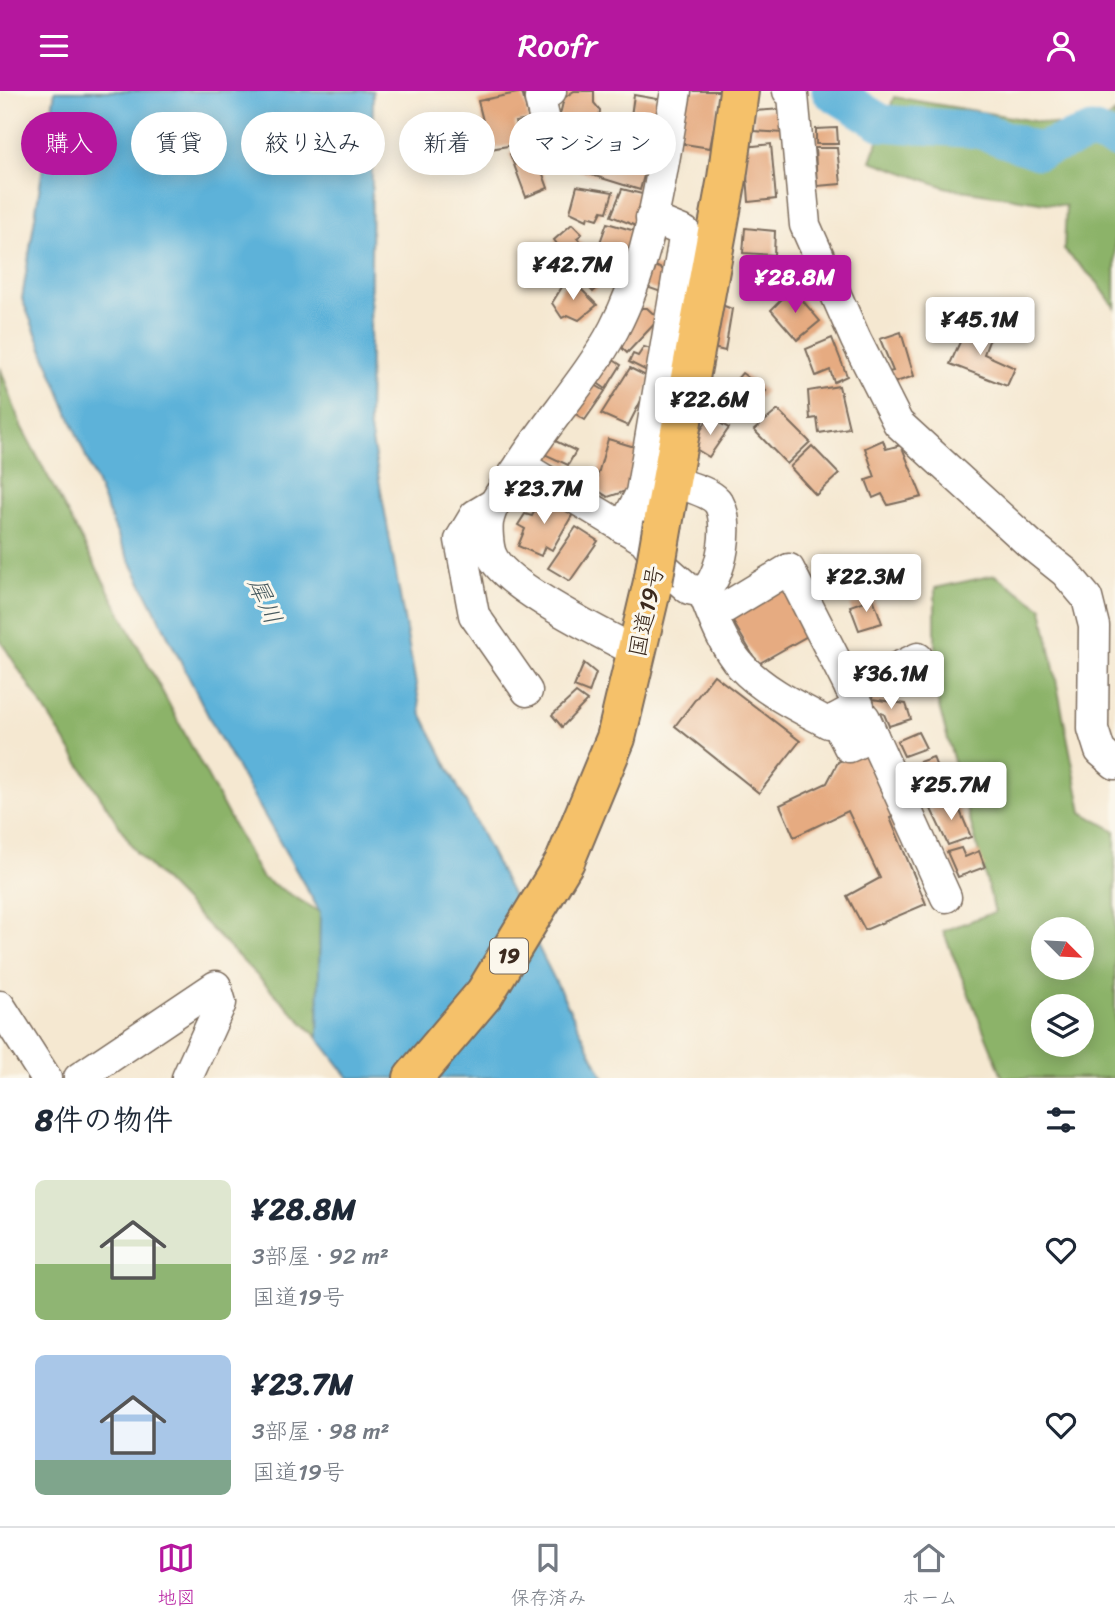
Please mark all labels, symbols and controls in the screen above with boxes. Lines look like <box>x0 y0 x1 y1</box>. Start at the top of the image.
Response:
text: Roofr <box>518 17 597 74</box>
icon: menu <box>35 27 73 65</box>
icon: person <box>1042 27 1080 65</box>
chip: 購入 <box>21 112 117 175</box>
chip: 賃貸 <box>131 112 227 175</box>
chip: 絞り込み <box>241 112 385 175</box>
chip: 新着 <box>399 112 495 175</box>
chip: マンション <box>509 112 676 175</box>
pin: ¥42.7M <box>516 243 630 302</box>
text: ¥42.7M <box>533 244 613 285</box>
pin: ¥28.8M <box>738 255 852 315</box>
text: ¥28.8M <box>755 257 835 298</box>
pin: ¥45.1M <box>923 297 1037 357</box>
text: ¥45.1M <box>942 299 1018 340</box>
pin: ¥22.6M <box>653 377 767 437</box>
text: ¥22.6M <box>671 379 749 420</box>
pin: ¥23.7M <box>487 467 601 526</box>
text: ¥23.7M <box>505 468 583 509</box>
pin: ¥22.3M <box>809 554 923 614</box>
text: ¥22.3M <box>827 556 905 597</box>
street label: 国道19号 <box>617 561 676 661</box>
water label: 犀川 <box>236 571 294 631</box>
pin: ¥36.1M <box>834 651 948 711</box>
text: ¥36.1M <box>854 653 928 694</box>
pin: ¥25.7M <box>894 763 1008 822</box>
text: ¥25.7M <box>912 764 990 805</box>
north arrow <box>1031 917 1094 980</box>
map controls <box>1031 917 1094 1057</box>
road number: 19 <box>490 939 528 973</box>
button: layers <box>1031 994 1094 1057</box>
text: 8件の物件 <box>35 1093 173 1147</box>
icon: filters <box>1042 1101 1080 1139</box>
text: ¥28.8M <box>252 1182 356 1236</box>
icon: home <box>91 1208 175 1292</box>
icon: heart <box>1042 1231 1080 1269</box>
text: 3部屋 · 92 m² <box>252 1236 389 1277</box>
text: 国道19号 <box>252 1277 345 1318</box>
text: ¥23.7M <box>252 1357 353 1411</box>
icon: home <box>91 1383 175 1467</box>
icon: heart <box>1042 1406 1080 1444</box>
text: 3部屋 · 98 m² <box>252 1411 389 1452</box>
text: 国道19号 <box>252 1452 345 1493</box>
tab: 地図 <box>157 1539 195 1614</box>
tab: 保存済み <box>510 1539 586 1614</box>
tab: ホーム <box>901 1539 958 1614</box>

